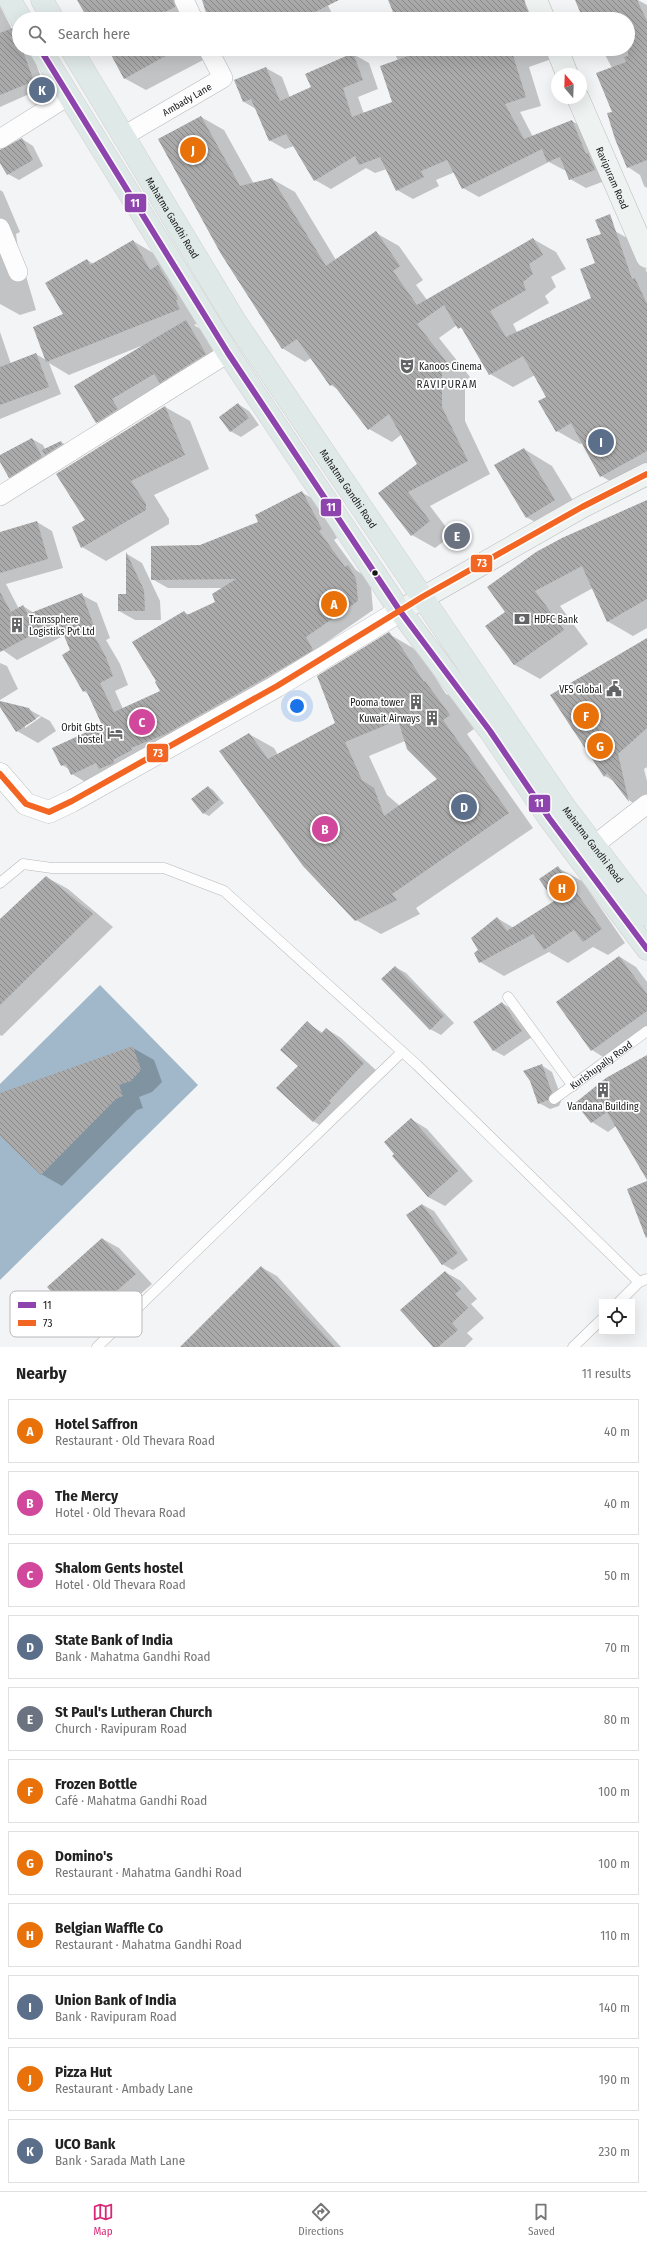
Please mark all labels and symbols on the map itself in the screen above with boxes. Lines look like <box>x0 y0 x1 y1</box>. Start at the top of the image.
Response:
north arrow <box>551 68 587 104</box>
pin: K <box>29 75 55 105</box>
street label: Ambady Lane <box>161 81 214 119</box>
pin: J <box>180 135 206 165</box>
street label: Ravipuram Road <box>593 145 630 211</box>
street label: Mahatma Gandhi Road <box>143 175 201 261</box>
line badge: 11 <box>124 193 147 213</box>
text: 11 <box>130 197 140 210</box>
theatre icon: Kanoos Cinema <box>398 357 416 375</box>
place label: Kanoos Cinema <box>419 361 482 373</box>
district label: RAVIPURAM <box>417 378 477 391</box>
pin: I <box>588 427 614 457</box>
street label: Mahatma Gandhi Road <box>317 447 379 531</box>
line badge: 11 <box>320 498 342 517</box>
text: 11 <box>326 501 336 514</box>
pin: E <box>444 521 470 551</box>
line badge: 73 <box>470 554 493 573</box>
text: 73 <box>477 557 487 570</box>
unlabelled marker <box>370 568 380 578</box>
pin: A <box>321 589 347 619</box>
bank icon: HDFC Bank <box>513 610 531 628</box>
place label: Transsphere Logistiks Pvt Ltd <box>29 614 95 638</box>
place label: HDFC Bank <box>534 614 578 626</box>
building icon: Transsphere Logistiks Pvt Ltd <box>8 616 26 634</box>
public building icon: VFS Global <box>605 680 623 698</box>
place label: VFS Global <box>559 684 602 696</box>
building icon: Pooma tower <box>407 693 425 711</box>
your location <box>287 696 307 716</box>
place label: Pooma tower <box>350 697 405 709</box>
pin: F <box>573 701 599 731</box>
pin: C <box>129 707 155 737</box>
building icon: Kuwait Airways <box>423 709 441 727</box>
place label: Kuwait Airways <box>359 713 420 725</box>
place label: Orbit Gbts hostel <box>61 722 103 746</box>
hotel icon: Orbit Gbts hostel <box>106 724 124 742</box>
pin: G <box>587 731 613 761</box>
line badge: 73 <box>146 743 169 763</box>
text: 73 <box>153 747 163 760</box>
pin: D <box>451 792 477 822</box>
line badge: 11 <box>528 794 551 813</box>
text: 11 <box>534 797 544 810</box>
street label: Mahatma Gandhi Road <box>560 805 625 886</box>
pin: B <box>312 814 338 844</box>
pin: H <box>549 873 575 903</box>
street label: Kurishupally Road <box>568 1039 635 1092</box>
building icon: Vandana Building <box>594 1081 612 1099</box>
place label: Vandana Building <box>567 1101 639 1113</box>
legend <box>10 1291 142 1337</box>
text: 11 <box>43 1299 51 1312</box>
text: 73 <box>43 1317 52 1330</box>

